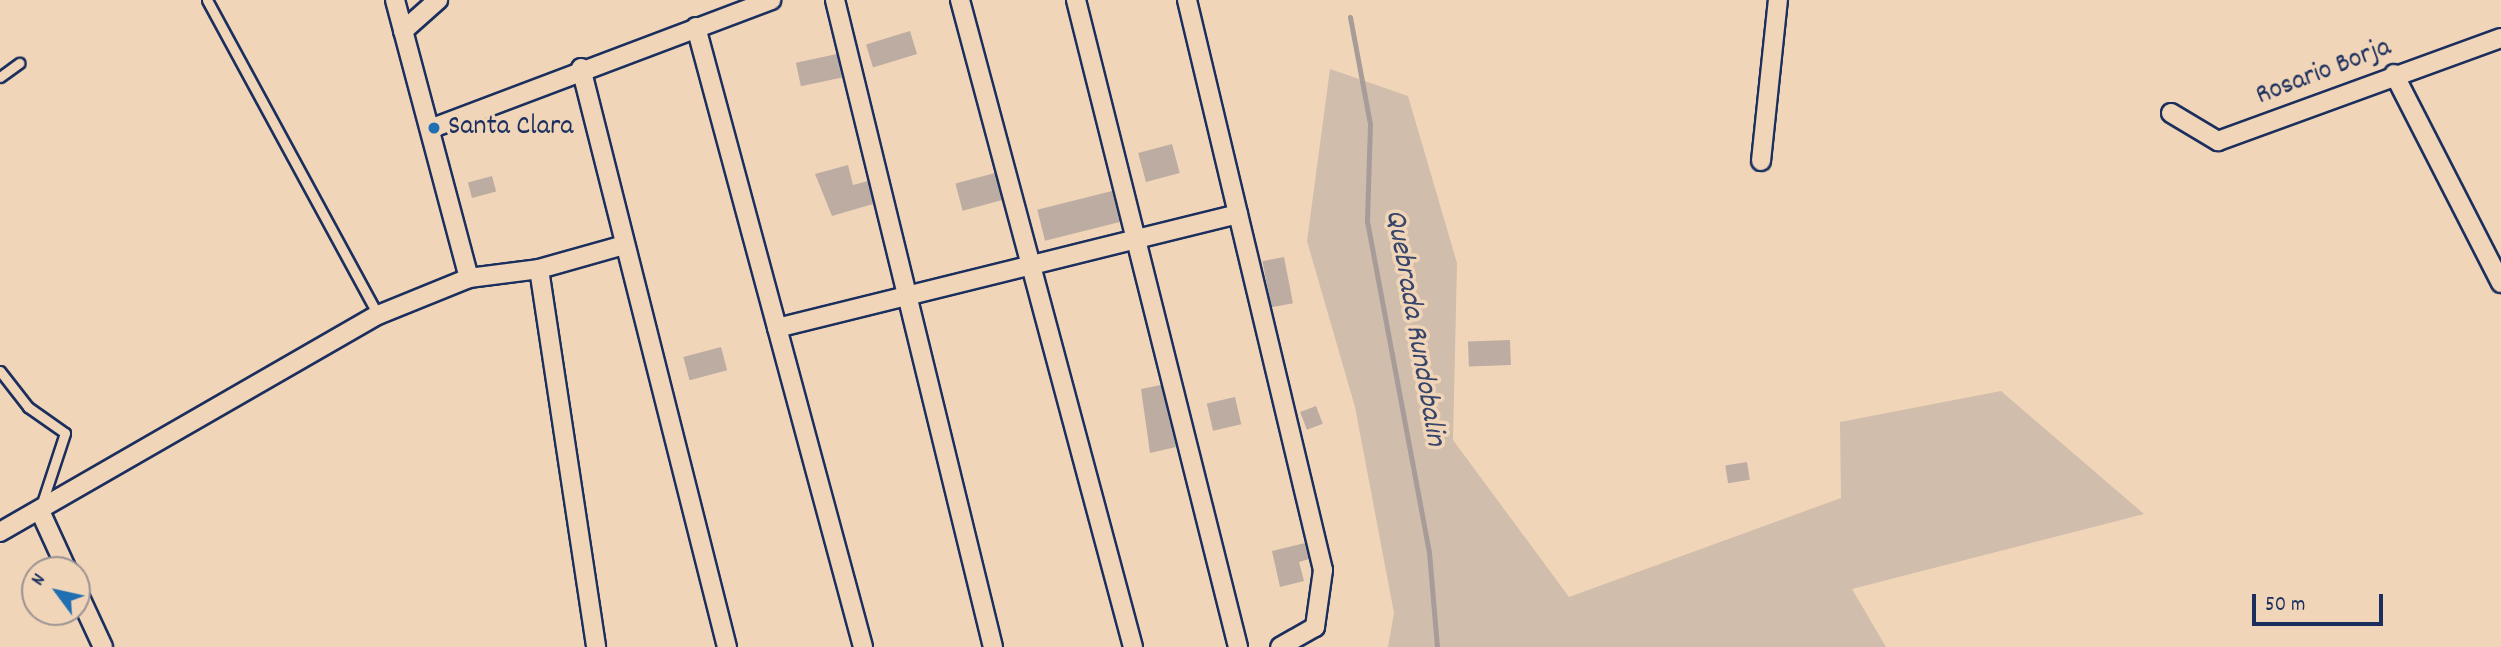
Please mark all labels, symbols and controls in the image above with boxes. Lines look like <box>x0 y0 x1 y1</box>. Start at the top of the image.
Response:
street label: Rosario Borja <box>2252 32 2396 114</box>
place label: Santa Clara <box>448 111 573 145</box>
marker: Santa Clara <box>426 120 442 136</box>
water label: Quebrada Rundobalin <box>1375 207 1451 449</box>
north arrow <box>21 556 91 626</box>
text: N <box>26 569 54 592</box>
scale bar <box>2256 580 2387 624</box>
text: 50 m <box>2265 591 2305 621</box>

